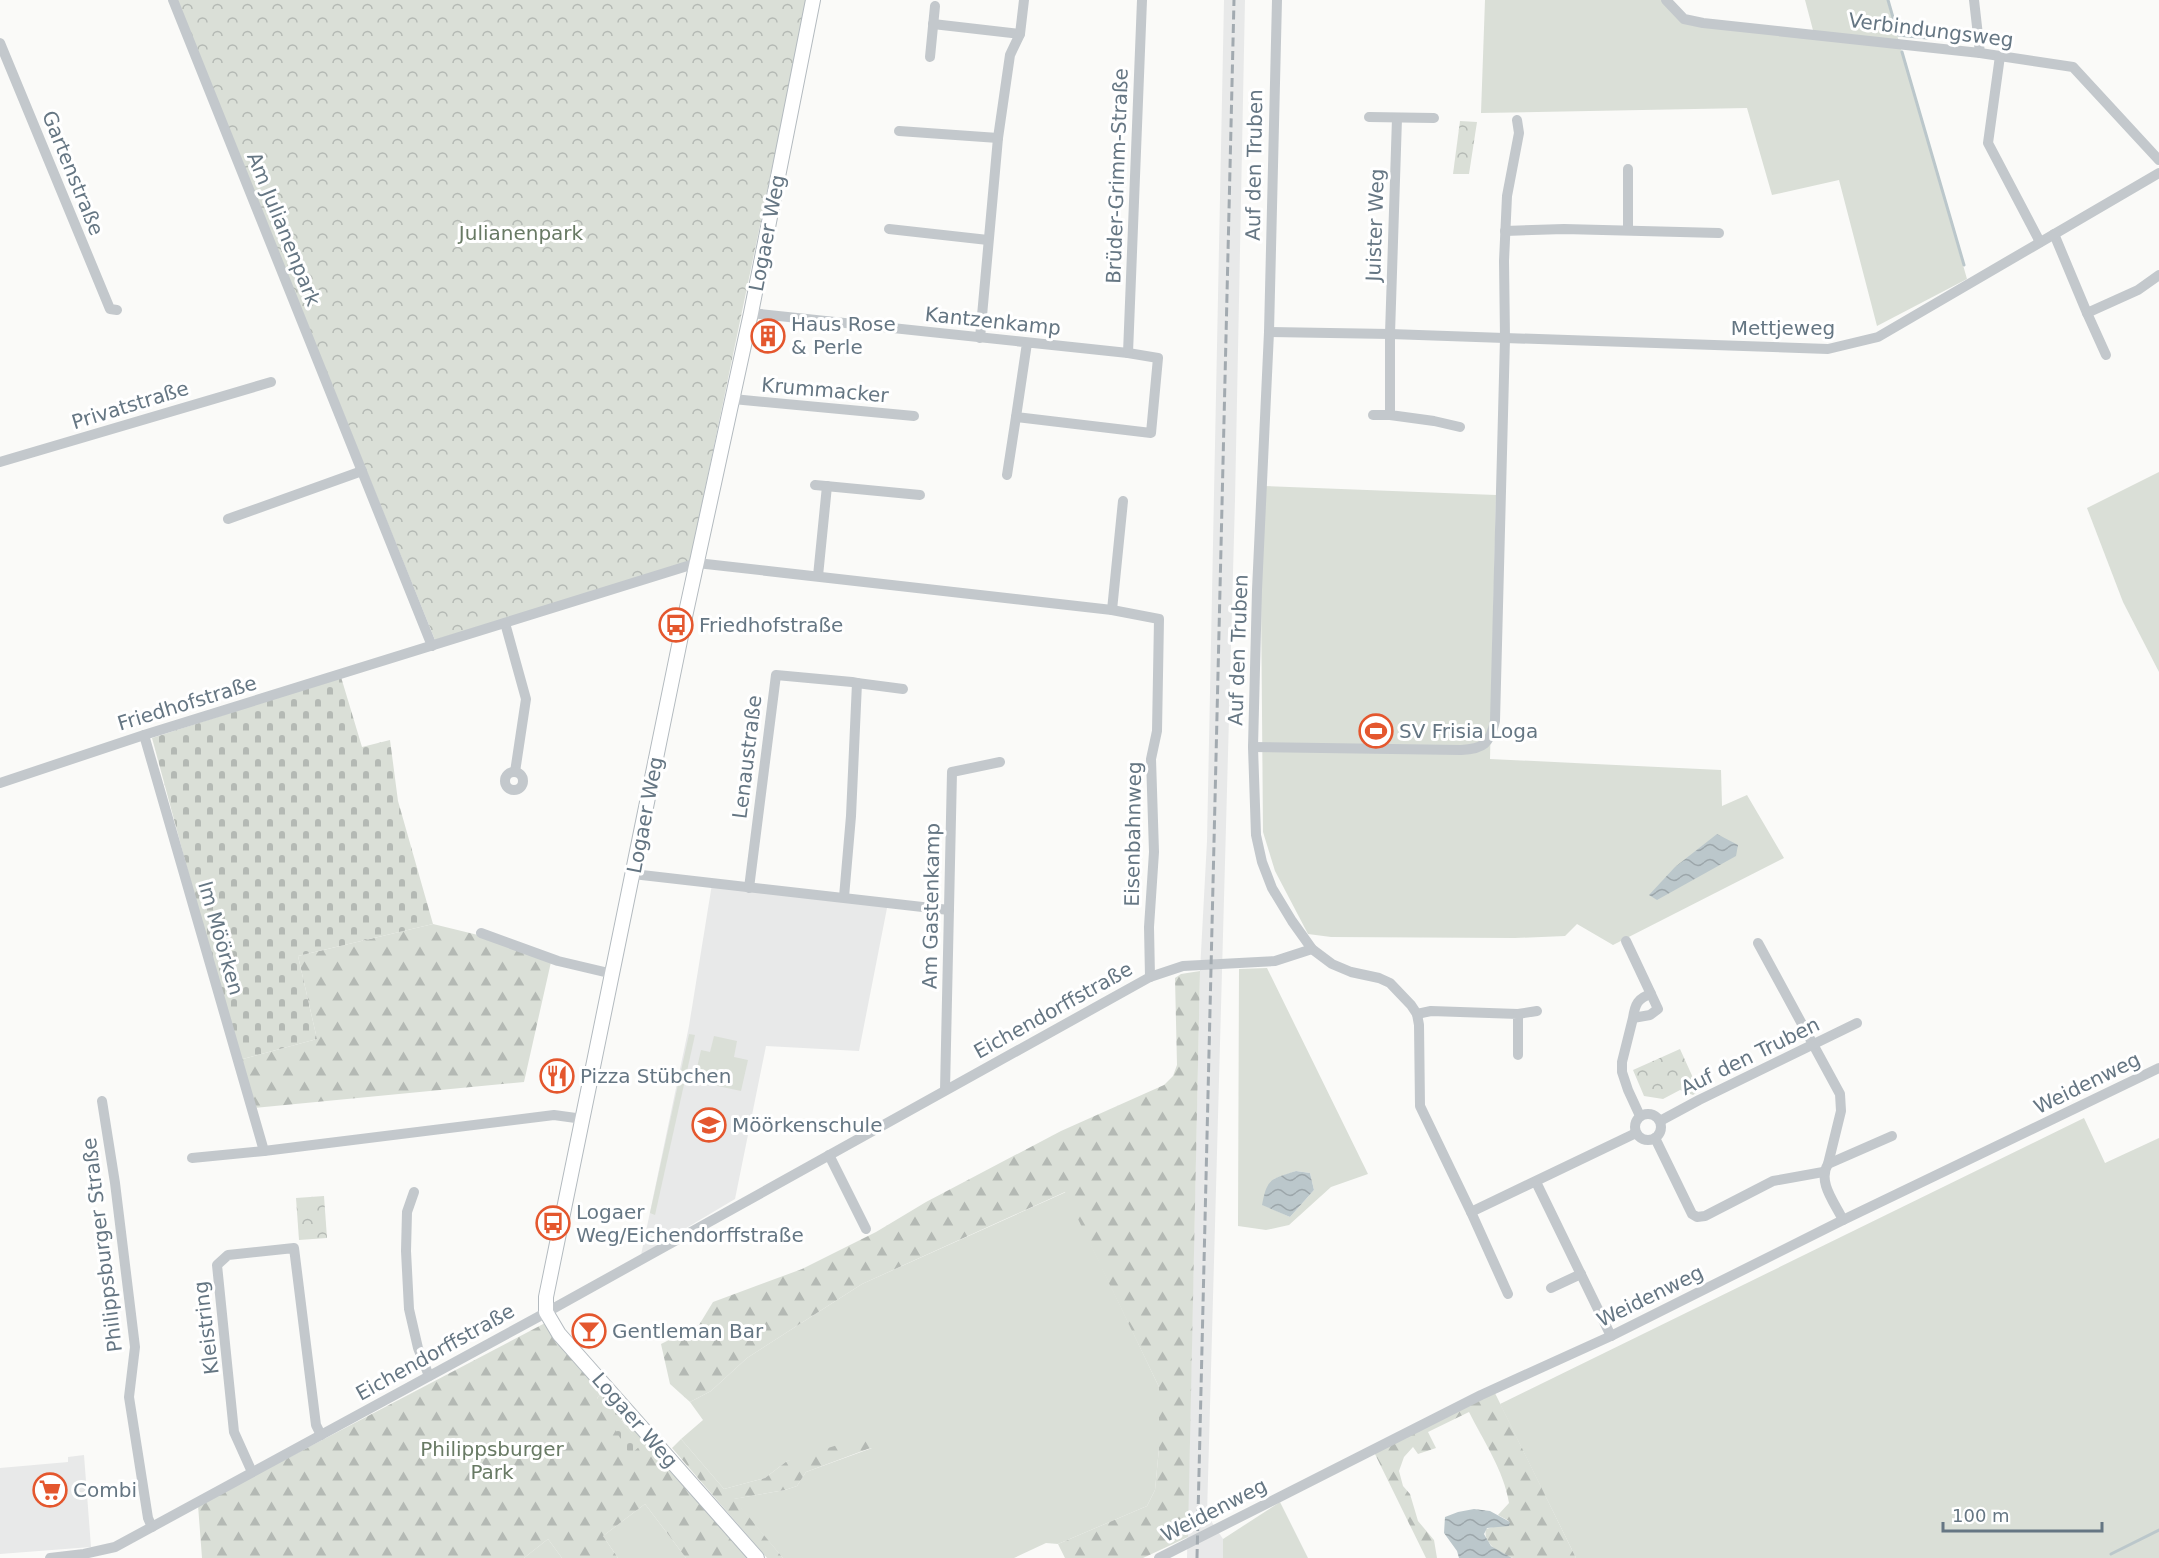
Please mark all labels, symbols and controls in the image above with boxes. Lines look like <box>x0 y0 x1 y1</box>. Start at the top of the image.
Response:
street label: Verbindungsweg <box>1847 8 2015 52</box>
street label: Brüder-Grimm-Straße <box>1101 68 1133 284</box>
street label: Auf den Truben <box>1241 89 1267 241</box>
street label: Gartenstraße <box>37 107 109 239</box>
street label: Am Julianenpark <box>242 149 326 310</box>
street label: Juister Weg <box>1361 168 1389 284</box>
street label: Logaer Weg <box>744 173 790 293</box>
park label: Julianenpark <box>457 221 584 245</box>
street label: Kantzenkamp <box>924 302 1062 340</box>
place label: Haus Rose & Perle <box>791 312 896 359</box>
street label: Mettjeweg <box>1731 316 1835 340</box>
building icon: Haus Rose & Perle <box>750 318 786 354</box>
street label: Krummacker <box>760 372 890 408</box>
street label: Privatstraße <box>69 376 191 434</box>
street label: Auf den Truben <box>1223 574 1253 726</box>
bus stop icon: Friedhofstraße <box>658 607 694 643</box>
place label: Friedhofstraße <box>699 613 843 637</box>
street label: Friedhofstraße <box>114 670 260 736</box>
street label: Lenaustraße <box>728 694 766 820</box>
sports icon: SV Frisia Loga <box>1358 713 1394 749</box>
place label: SV Frisia Loga <box>1399 719 1538 743</box>
street label: Logaer Weg <box>622 755 668 875</box>
street label: Eisenbahnweg <box>1120 761 1146 907</box>
street label: Am Gastenkamp <box>918 823 944 989</box>
street label: Im Möörken <box>193 878 249 998</box>
street label: Eichendorffstraße <box>970 956 1136 1064</box>
street label: Auf den Truben <box>1677 1012 1823 1100</box>
street label: Weidenweg <box>2030 1047 2144 1119</box>
restaurant icon: Pizza Stübchen <box>539 1058 575 1094</box>
place label: Pizza Stübchen <box>580 1064 731 1088</box>
school or university icon: Möörkenschule <box>691 1107 727 1143</box>
place label: Möörkenschule <box>732 1113 882 1137</box>
street label: Philippsburger Straße <box>77 1136 127 1354</box>
place label: Logaer Weg/Eichendorffstraße <box>576 1200 804 1247</box>
bus stop icon: Logaer Weg/Eichendorffstraße <box>535 1205 571 1241</box>
street label: Weidenweg <box>1593 1260 1707 1332</box>
street label: Kleistring <box>188 1280 224 1376</box>
street label: Eichendorffstraße <box>352 1298 518 1406</box>
bar icon: Gentleman Bar <box>571 1313 607 1349</box>
place label: Gentleman Bar <box>612 1319 764 1343</box>
street label: Logaer Weg <box>587 1367 683 1473</box>
park label: Philippsburger Park <box>420 1437 565 1484</box>
supermarket icon: Combi <box>32 1472 68 1508</box>
street label: Weidenweg <box>1157 1473 1271 1547</box>
place label: Combi <box>73 1478 137 1502</box>
scale bar <box>1943 1495 2102 1533</box>
text: 100 m <box>1952 1505 2010 1526</box>

